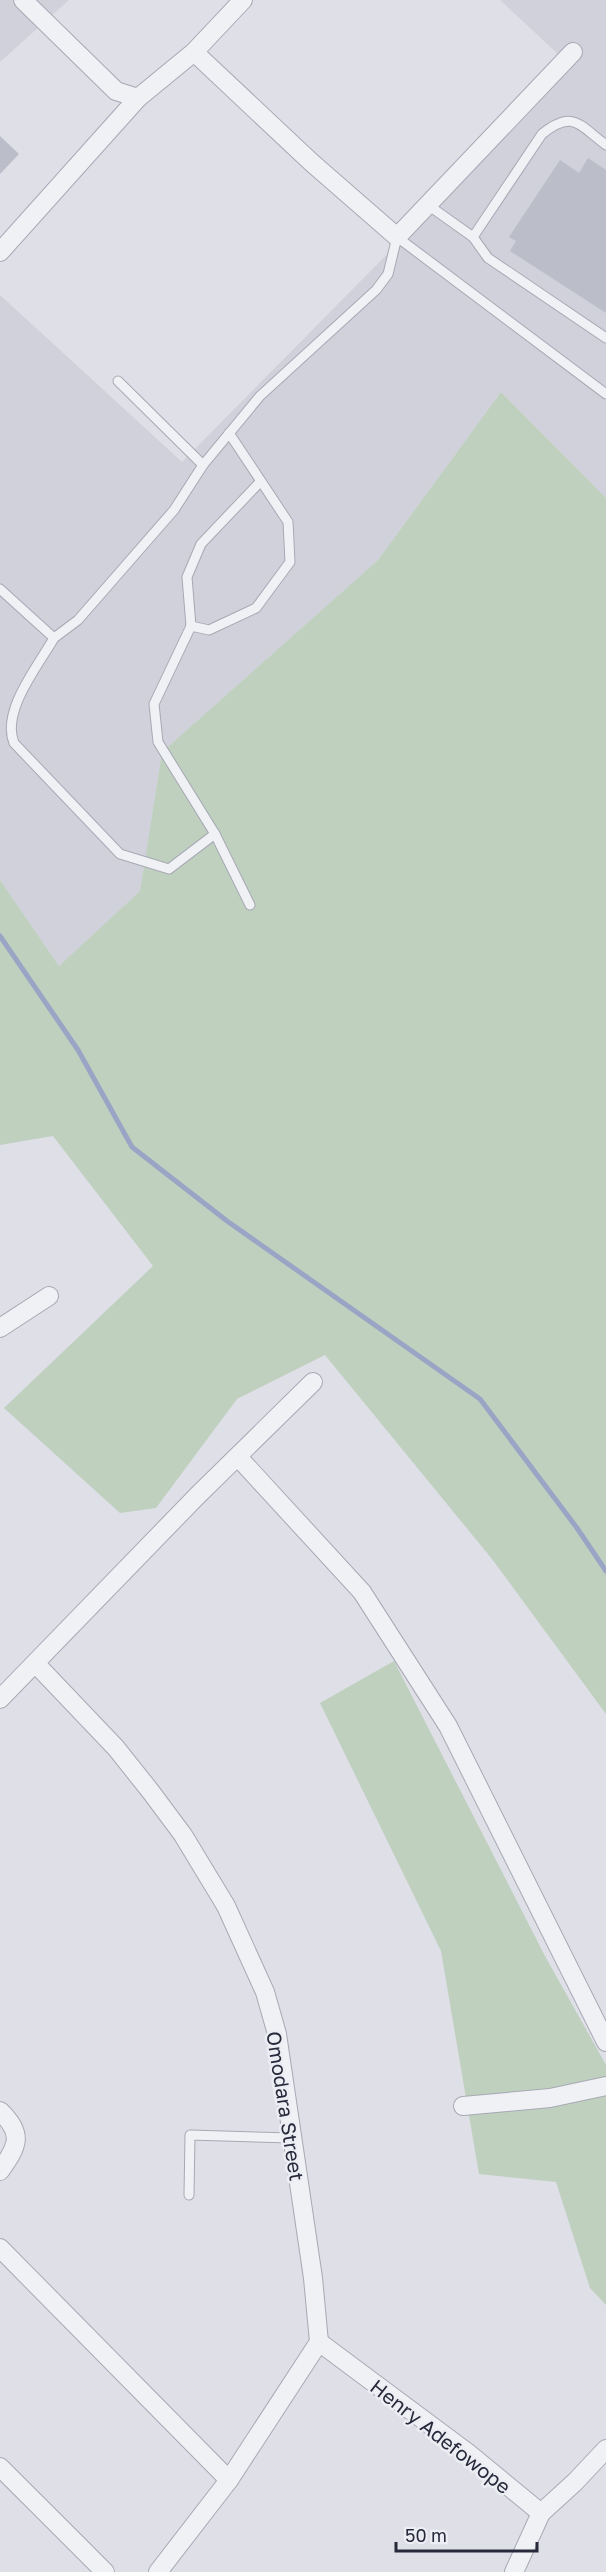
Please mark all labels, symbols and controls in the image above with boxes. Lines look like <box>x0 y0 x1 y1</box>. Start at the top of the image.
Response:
street label: Omodara Street <box>262 2029 310 2183</box>
street label: Henry Adefowope <box>366 2374 516 2498</box>
scale bar <box>396 2515 537 2553</box>
text: 50 m <box>405 2524 447 2546</box>

